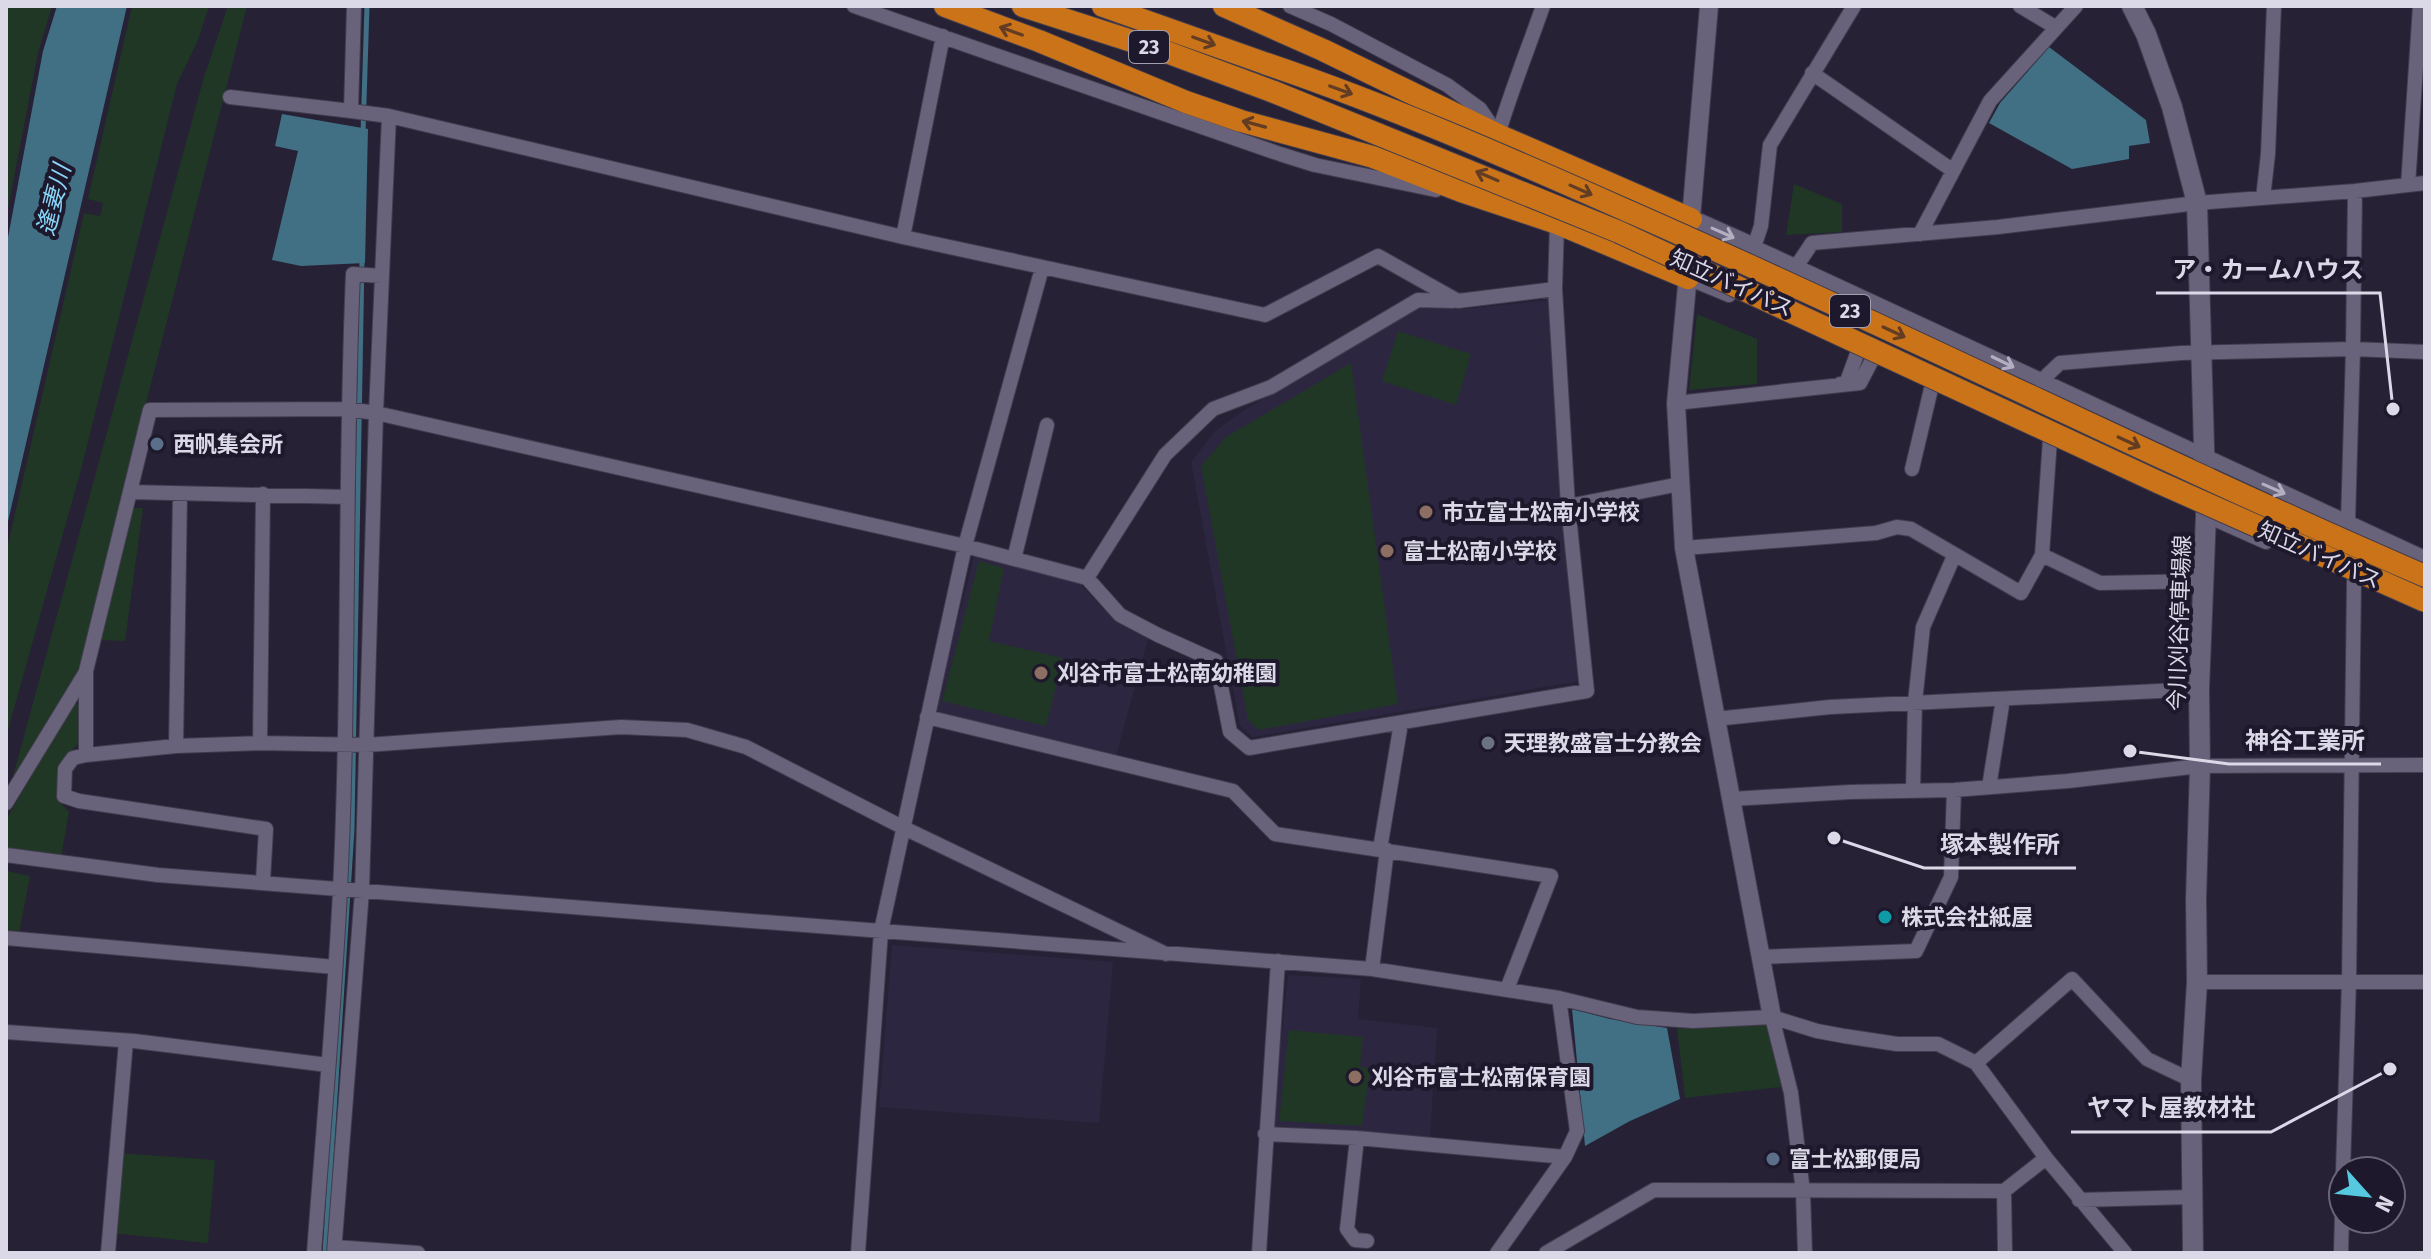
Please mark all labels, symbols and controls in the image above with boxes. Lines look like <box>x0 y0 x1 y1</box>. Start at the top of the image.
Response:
one-way arrow <box>999 23 1024 37</box>
road number: 23 <box>1129 31 1169 63</box>
one-way arrow <box>1191 35 1215 49</box>
one-way arrow <box>1328 83 1353 98</box>
one-way arrow <box>1241 116 1267 131</box>
water label: 逢妻川 <box>32 159 77 238</box>
one-way arrow <box>1475 168 1500 183</box>
one-way arrow <box>1569 183 1593 198</box>
one-way arrow <box>1710 226 1734 241</box>
street label: 知立バイパス <box>1666 244 1797 323</box>
callout: ア・カームハウス <box>2156 245 2380 293</box>
text: ア・カームハウス <box>2172 256 2364 284</box>
road number: 23 <box>1830 295 1870 327</box>
one-way arrow <box>1882 325 1906 340</box>
one-way arrow <box>1990 355 2014 370</box>
place label: 西帆集会所 <box>173 431 283 458</box>
marker: 西帆集会所 <box>148 435 166 453</box>
one-way arrow <box>2117 435 2141 450</box>
one-way arrow <box>2261 482 2285 497</box>
place label: 市立富士松南小学校 <box>1442 499 1640 526</box>
marker: 市立富士松南小学校 <box>1417 503 1435 521</box>
street label: 知立バイパス <box>2254 516 2385 595</box>
street label: 今川刈谷停車場線 <box>2163 535 2196 711</box>
place label: 富士松南小学校 <box>1403 538 1557 565</box>
marker: 富士松南小学校 <box>1378 542 1396 560</box>
place label: 刈谷市富士松南幼稚園 <box>1057 660 1277 687</box>
marker: 刈谷市富士松南幼稚園 <box>1032 664 1050 682</box>
callout: 神谷工業所 <box>2229 716 2381 764</box>
text: 神谷工業所 <box>2245 727 2365 755</box>
place label: 天理教盛富士分教会 <box>1504 730 1702 757</box>
marker: 天理教盛富士分教会 <box>1479 734 1497 752</box>
callout: 塚本製作所 <box>1924 820 2076 868</box>
text: 塚本製作所 <box>1940 831 2060 859</box>
place label: 株式会社紙屋 <box>1901 904 2033 931</box>
marker: 株式会社紙屋 <box>1876 908 1894 926</box>
place label: 刈谷市富士松南保育園 <box>1371 1064 1591 1091</box>
marker: 刈谷市富士松南保育園 <box>1346 1068 1364 1086</box>
callout: ヤマト屋教材社 <box>2071 1084 2271 1132</box>
text: ヤマト屋教材社 <box>2087 1094 2255 1122</box>
place label: 富士松郵便局 <box>1789 1146 1921 1173</box>
marker: 富士松郵便局 <box>1764 1150 1782 1168</box>
north arrow <box>2327 1155 2407 1235</box>
text: N <box>2369 1191 2400 1216</box>

